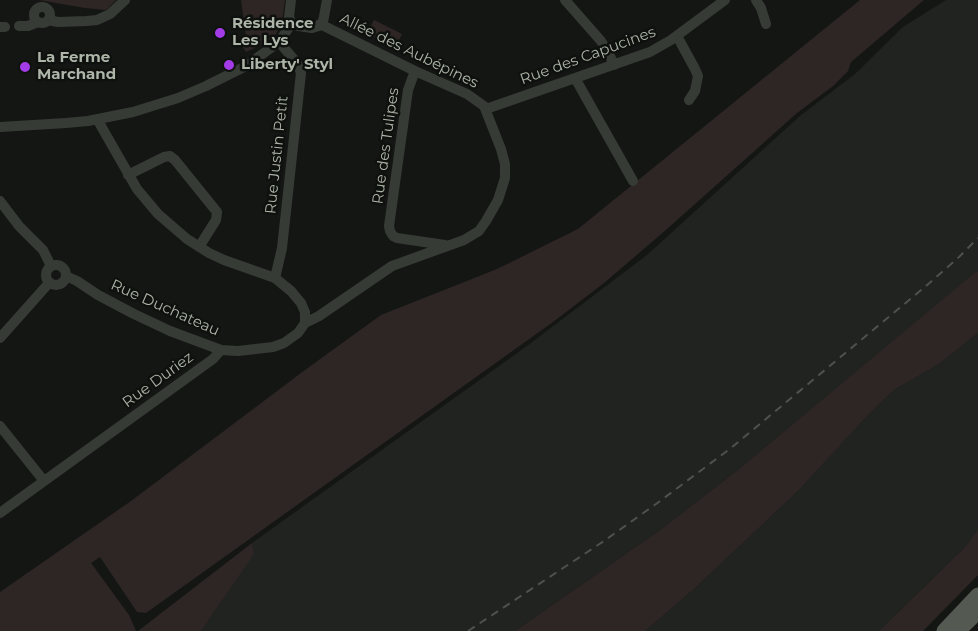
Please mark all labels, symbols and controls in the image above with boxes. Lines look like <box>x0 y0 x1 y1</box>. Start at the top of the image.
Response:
street label: Allée des Aubépines <box>337 10 481 92</box>
place label: Résidence Les Lys <box>232 15 313 50</box>
street label: Rue des Capucines <box>518 23 658 89</box>
marker: Résidence Les Lys <box>213 26 227 40</box>
place label: La Ferme Marchand <box>37 49 116 84</box>
place label: Liberty' Styl <box>241 56 333 74</box>
marker: Liberty' Styl <box>222 58 236 72</box>
marker: La Ferme Marchand <box>18 60 32 74</box>
street label: Rue des Tulipes <box>369 87 403 205</box>
street label: Rue Justin Petit <box>262 95 292 215</box>
street label: Rue Duchateau <box>108 276 222 340</box>
street label: Rue Duriez <box>119 348 197 412</box>

